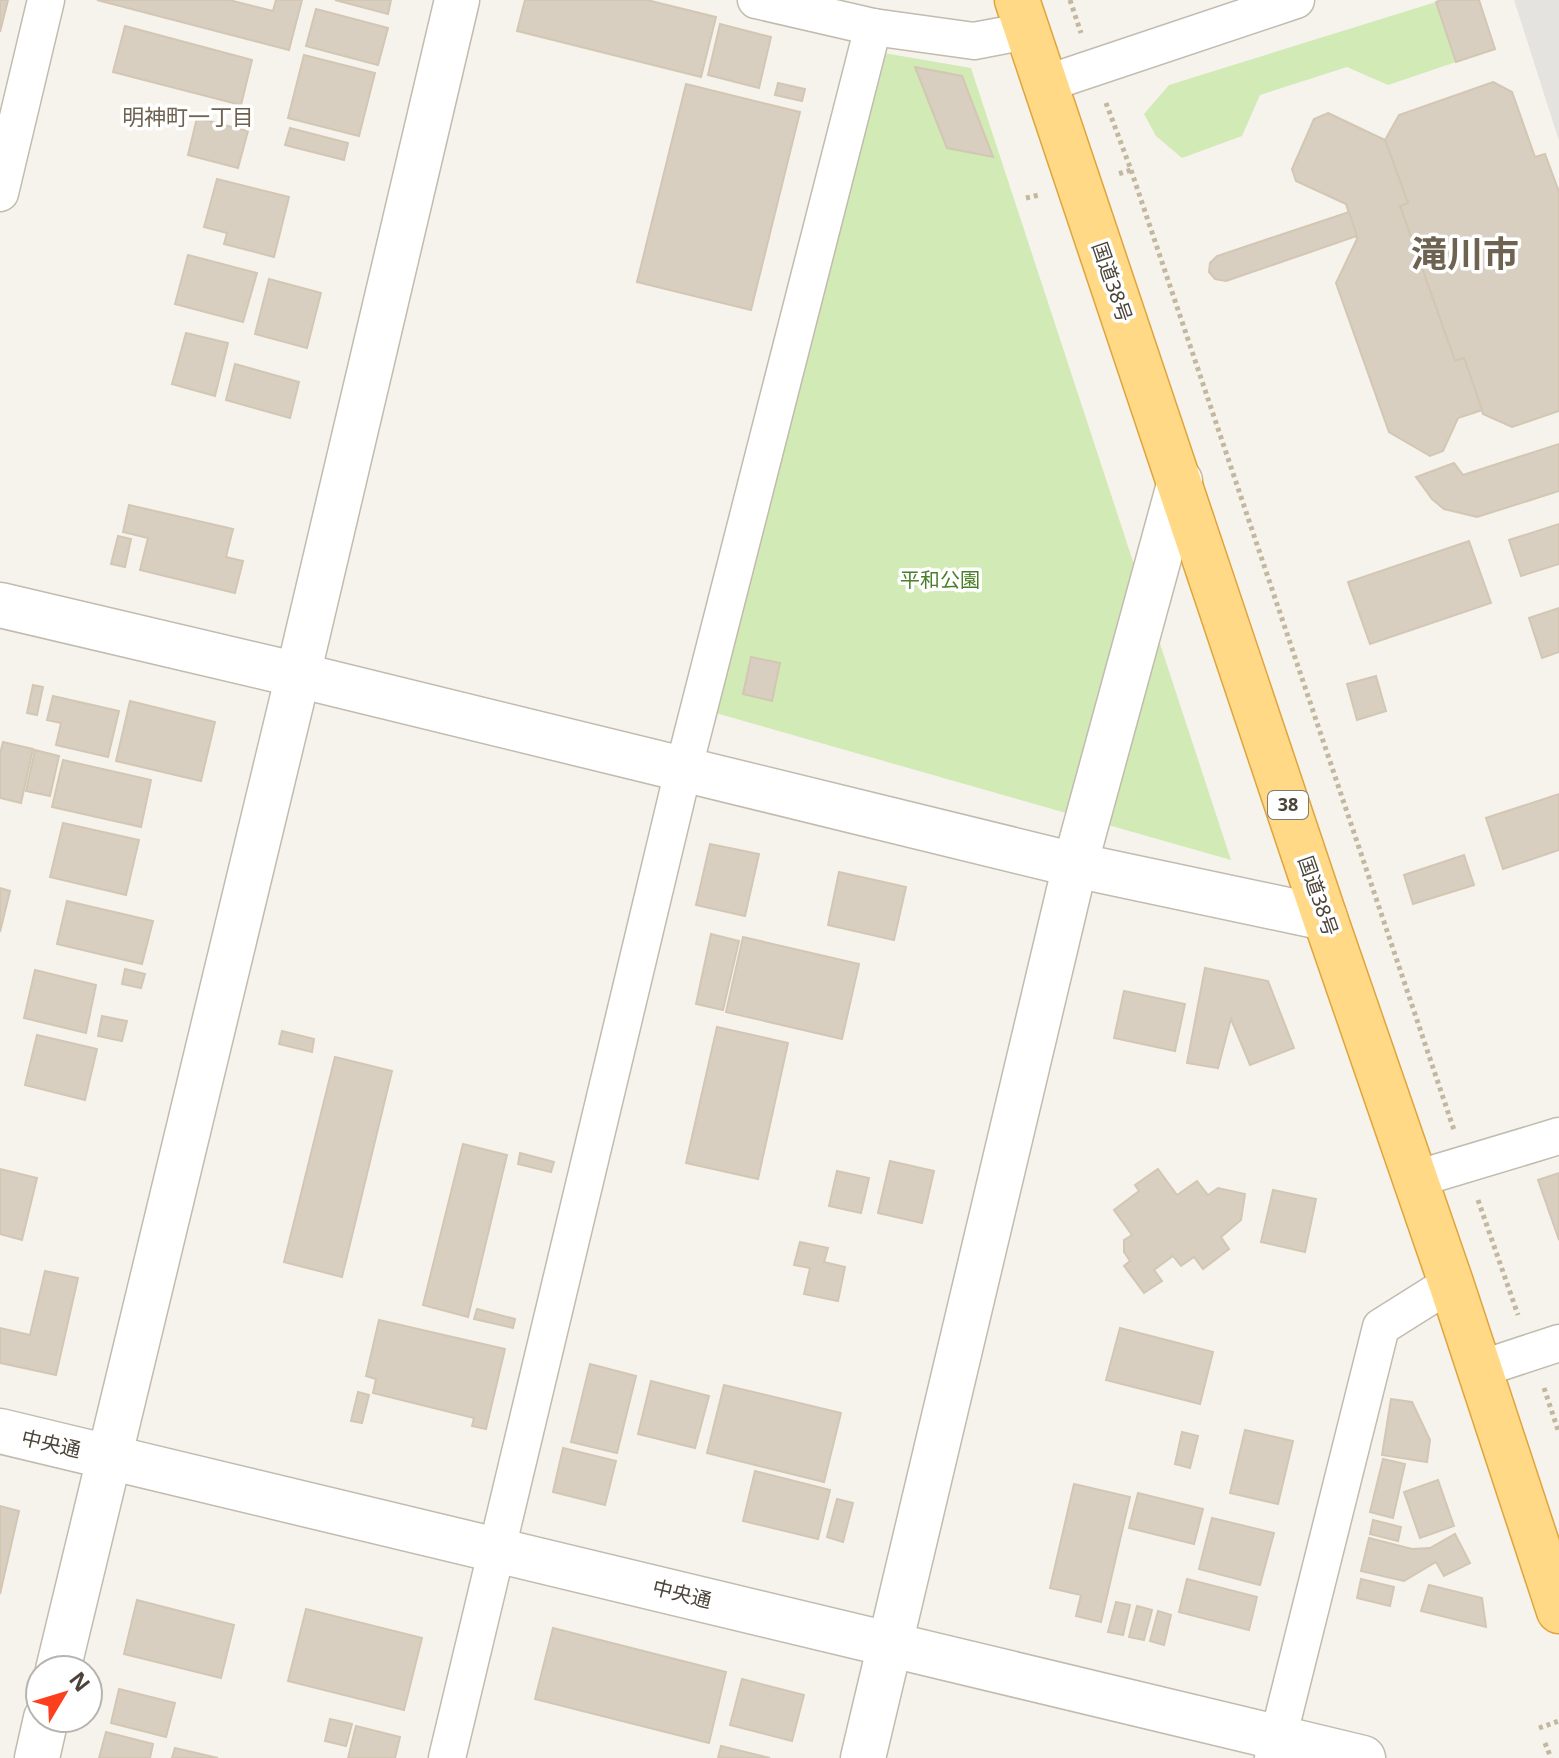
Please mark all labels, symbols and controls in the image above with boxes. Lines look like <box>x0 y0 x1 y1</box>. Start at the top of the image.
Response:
district label: 明神町一丁目 <box>122 101 254 131</box>
district label: 滝川市 <box>1411 229 1519 278</box>
street label: 国道38号 <box>1086 238 1139 325</box>
park label: 平和公園 <box>900 566 980 593</box>
road number: 38 <box>1268 791 1308 819</box>
street label: 国道38号 <box>1292 852 1345 939</box>
street label: 中央通 <box>19 1424 83 1463</box>
street label: 中央通 <box>650 1573 714 1614</box>
north arrow <box>24 1654 104 1734</box>
text: N <box>63 1665 98 1697</box>

